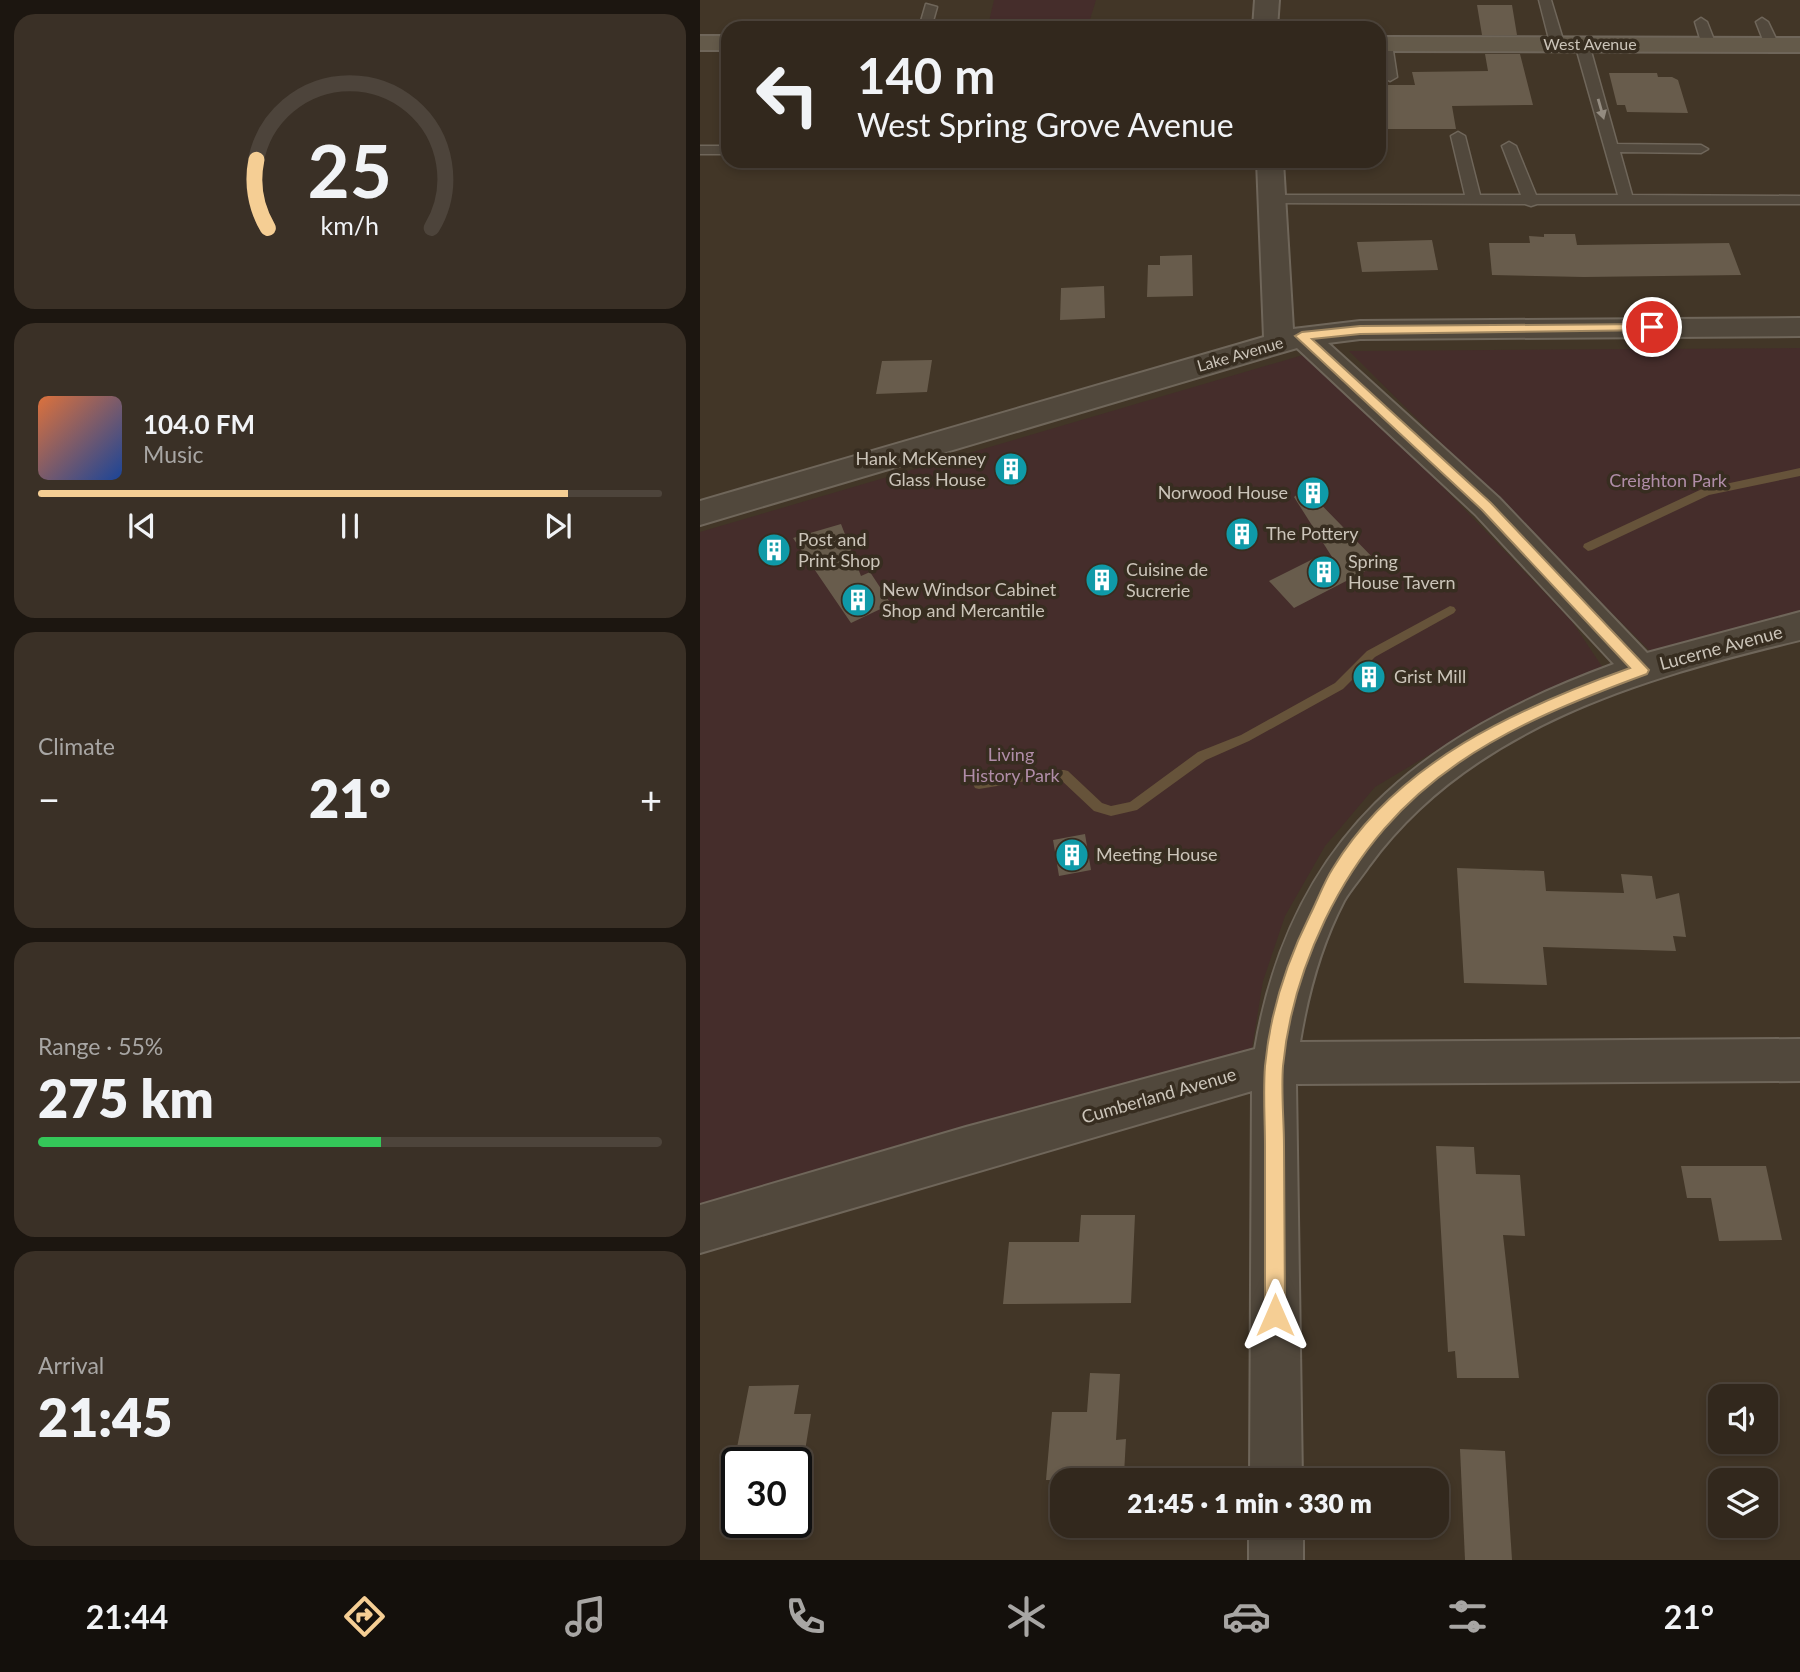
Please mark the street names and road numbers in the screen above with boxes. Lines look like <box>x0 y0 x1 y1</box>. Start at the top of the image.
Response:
street label: West Avenue <box>1543 34 1637 53</box>
street label: Lake Avenue <box>1195 332 1285 375</box>
street label: Lucerne Avenue <box>1657 620 1785 674</box>
street label: Cumberland Avenue <box>1079 1062 1239 1128</box>

